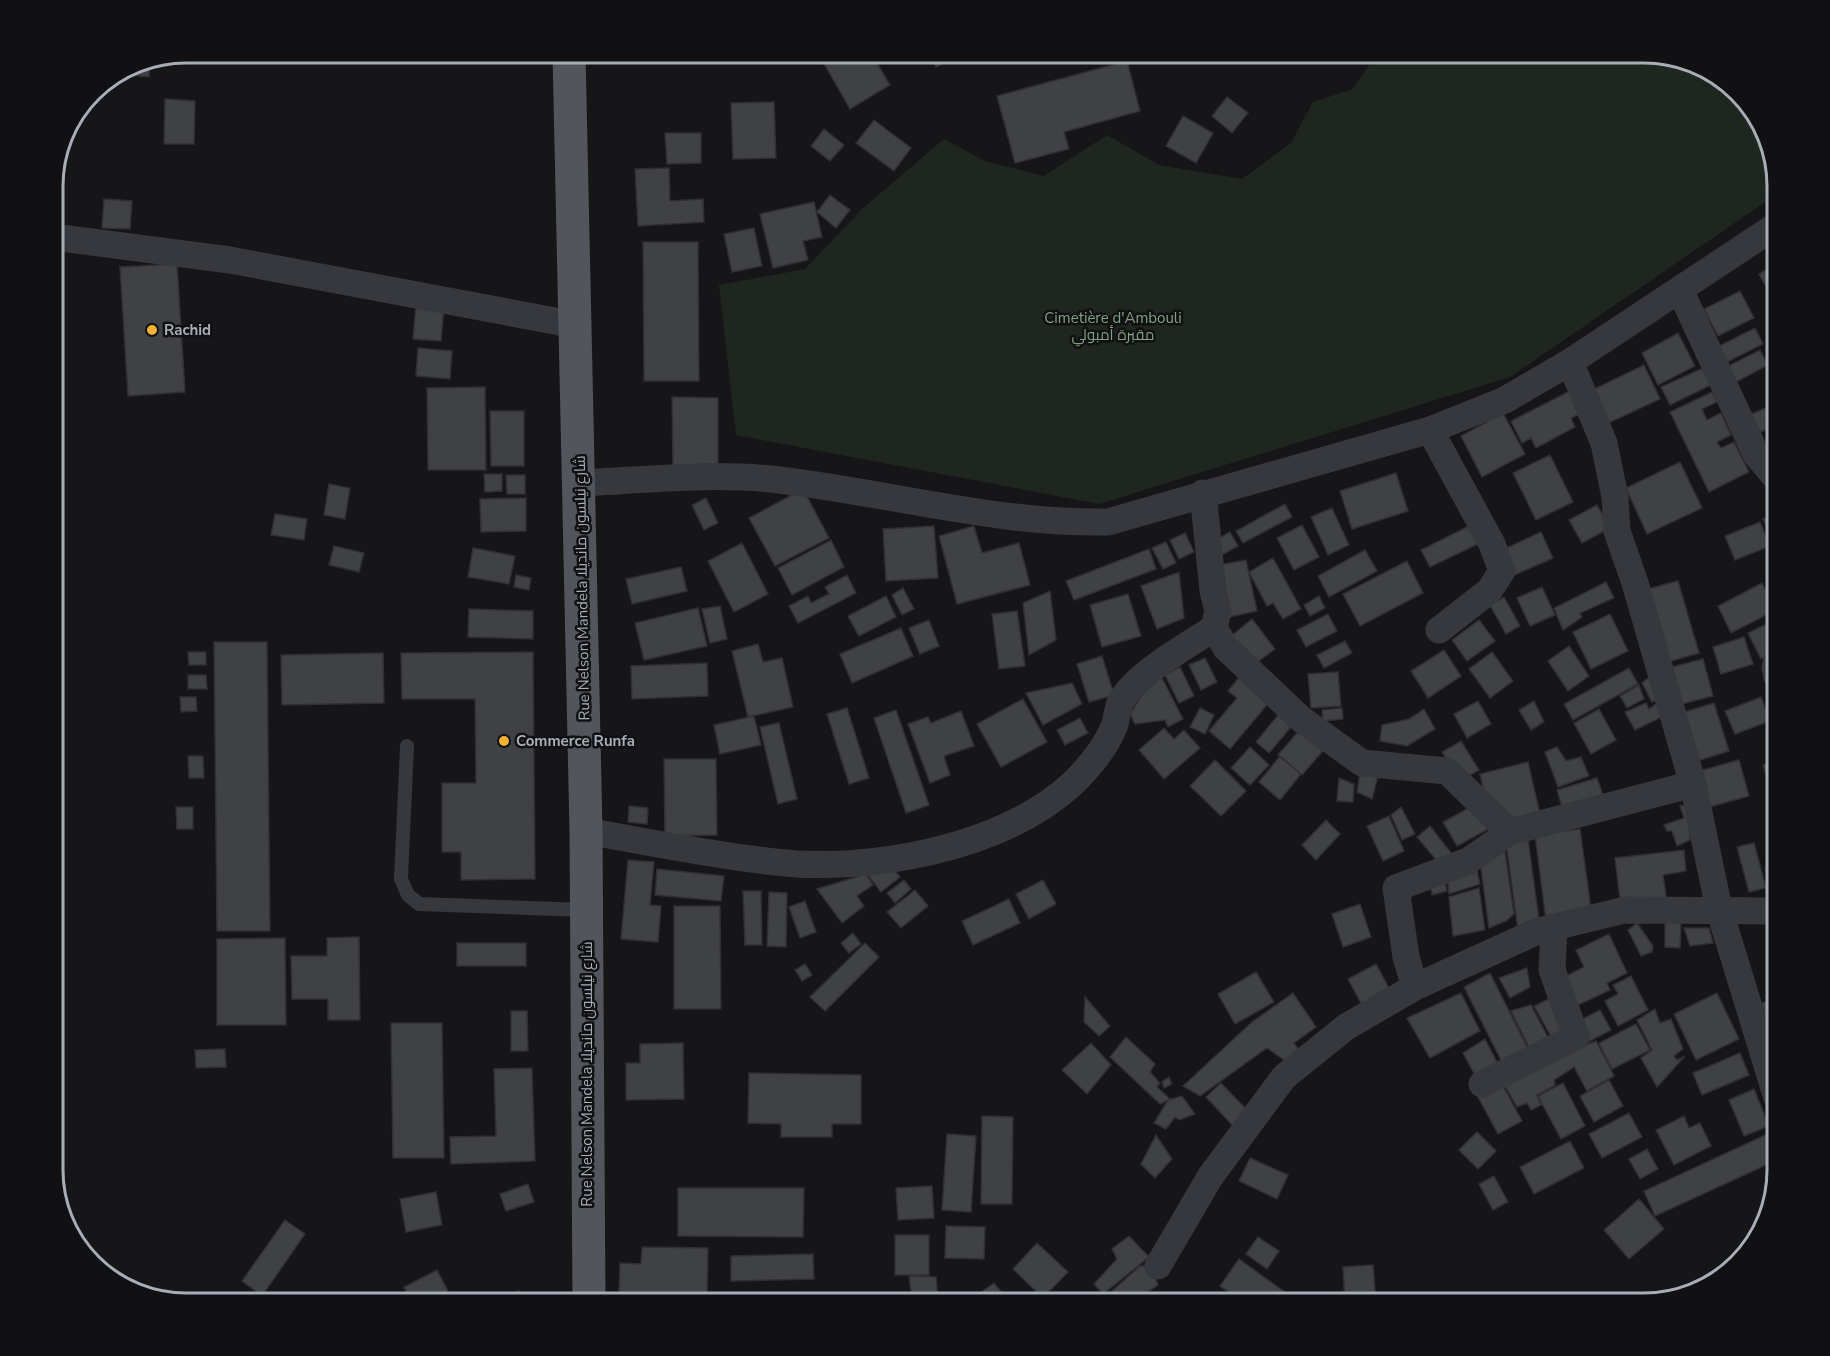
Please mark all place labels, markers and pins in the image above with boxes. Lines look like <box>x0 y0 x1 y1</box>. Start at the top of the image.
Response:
place label: Rachid <box>164 320 211 340</box>
marker: Rachid <box>145 323 159 337</box>
place label: Commerce Runfa <box>516 731 635 751</box>
marker: Commerce Runfa <box>497 734 511 748</box>

